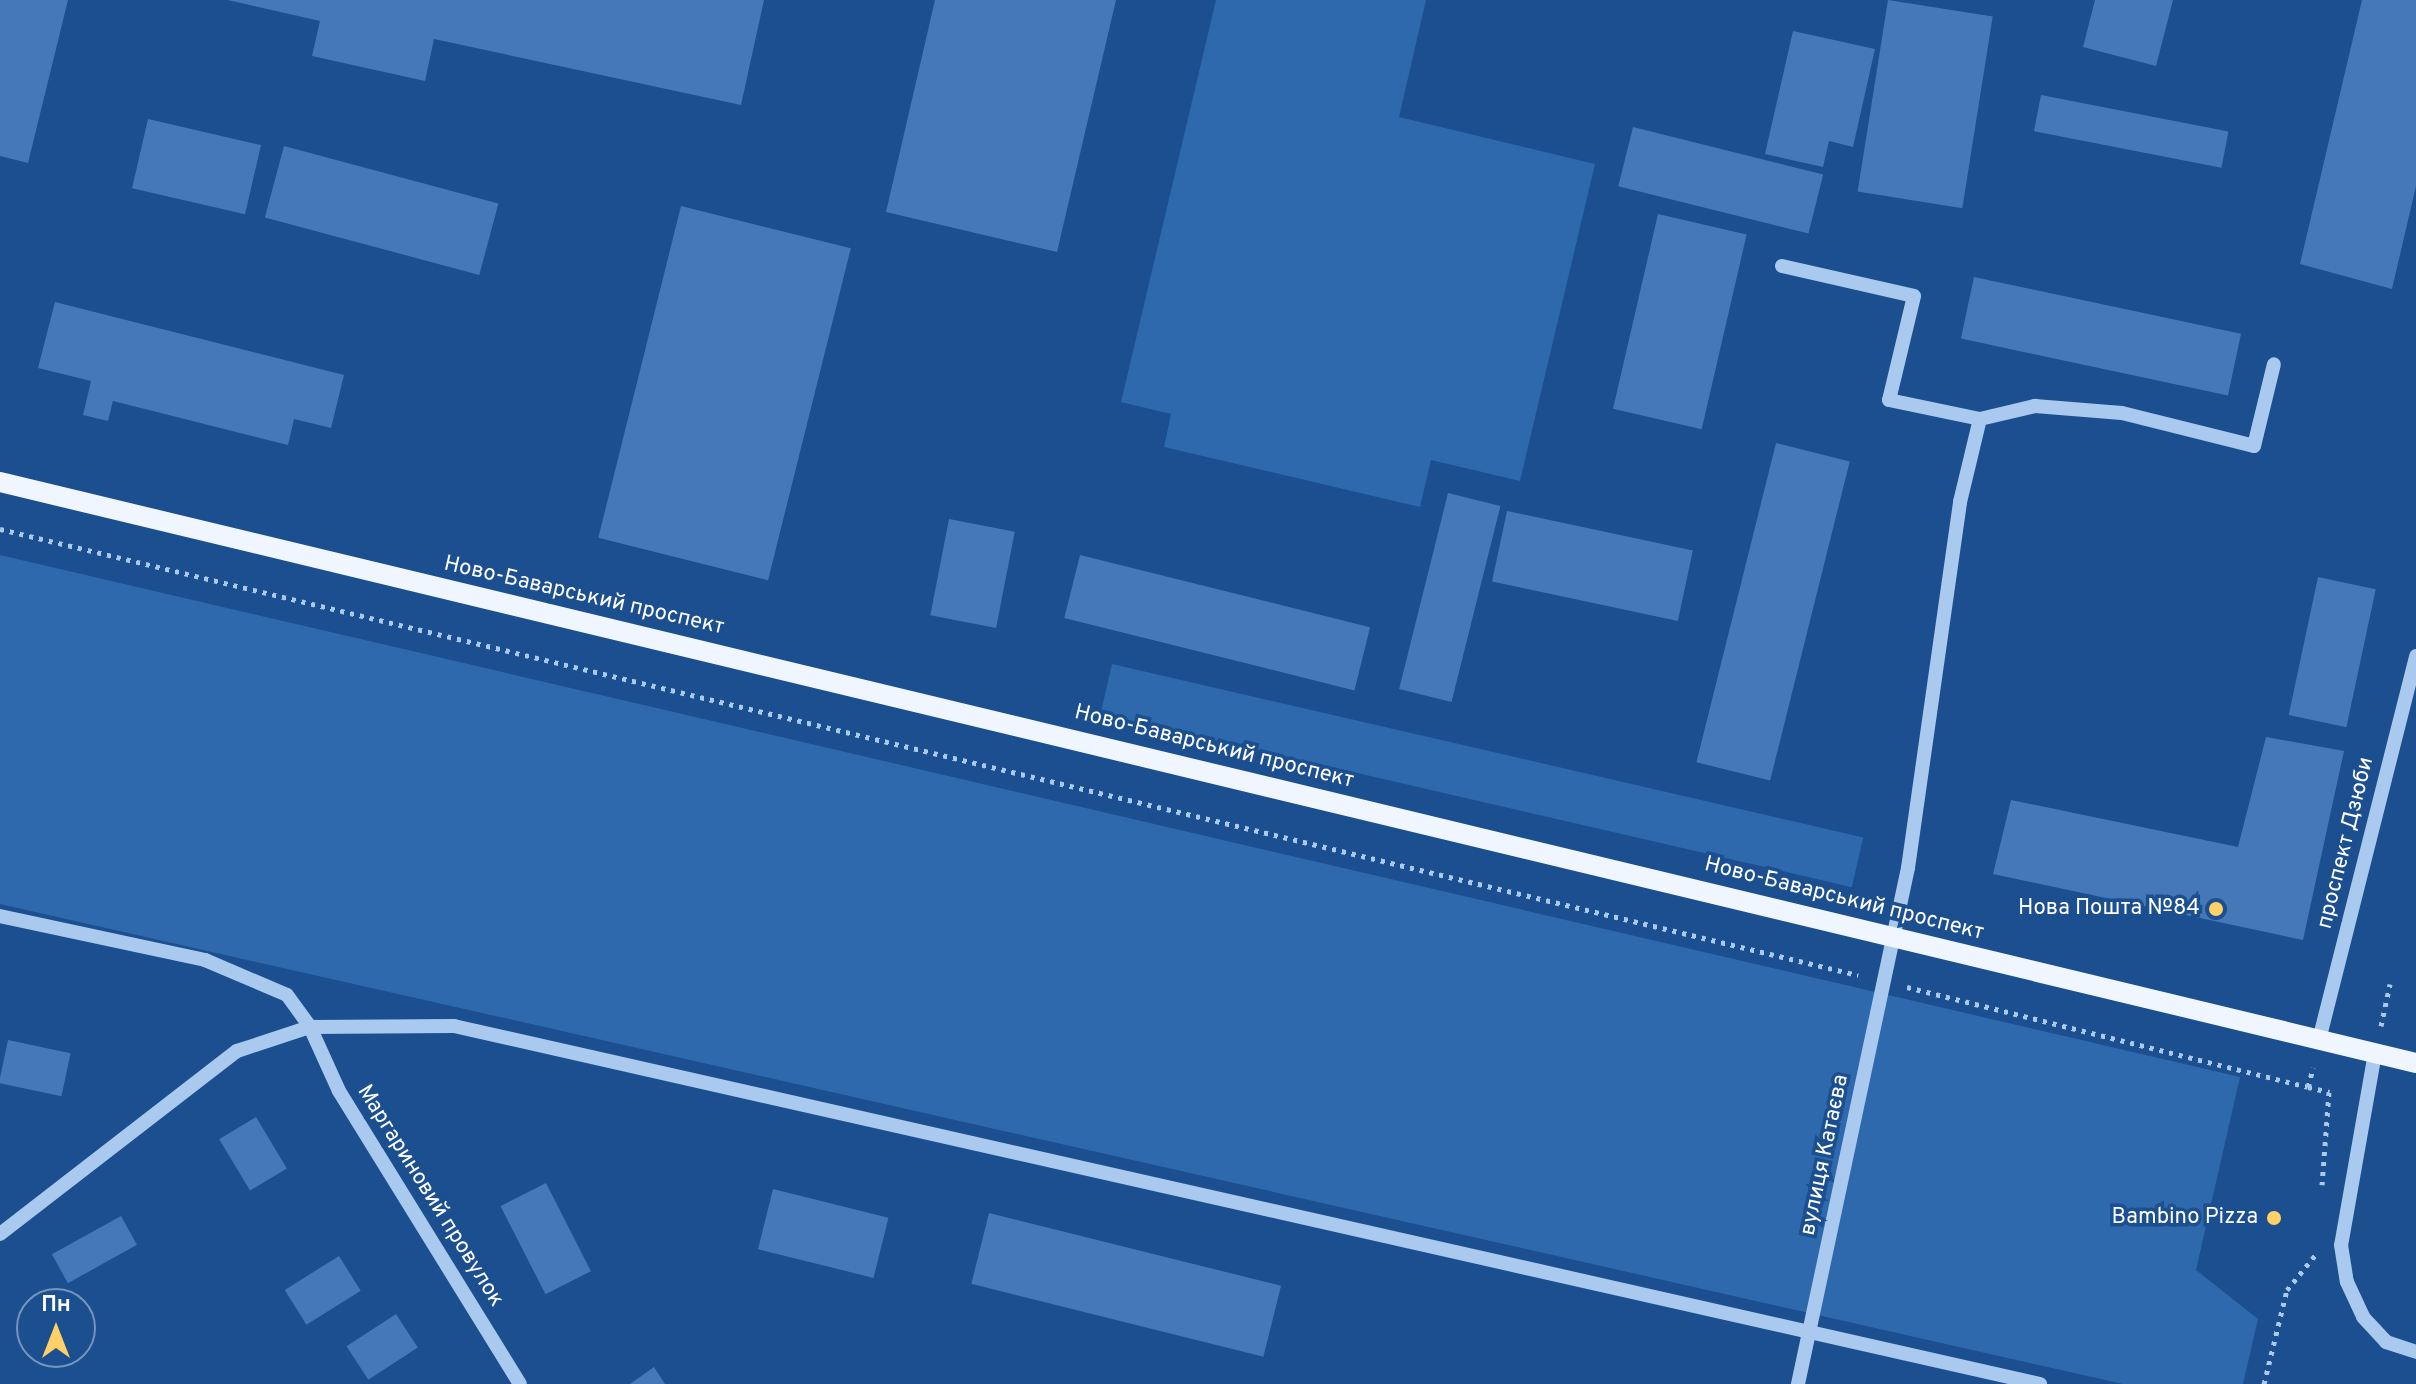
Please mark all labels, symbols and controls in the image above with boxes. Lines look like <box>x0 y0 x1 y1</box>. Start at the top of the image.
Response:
street label: Ново-Баварський проспект <box>441 551 727 641</box>
street label: Ново-Баварський проспект <box>1072 699 1356 795</box>
street label: проспект Дзюби <box>2312 754 2380 932</box>
street label: Ново-Баварський проспект <box>1702 851 1986 947</box>
place label: Нова Пошта №84 <box>2018 896 2200 922</box>
marker: Нова Пошта №84 <box>2207 900 2225 918</box>
street label: вулиця Катаєва <box>1795 1072 1855 1238</box>
street label: Маргариновий провулок <box>351 1080 509 1312</box>
place label: Bambino Pizza <box>2112 1205 2258 1231</box>
marker: Bambino Pizza <box>2265 1209 2283 1227</box>
north arrow <box>16 1288 96 1368</box>
text: Пн <box>41 1292 71 1319</box>

